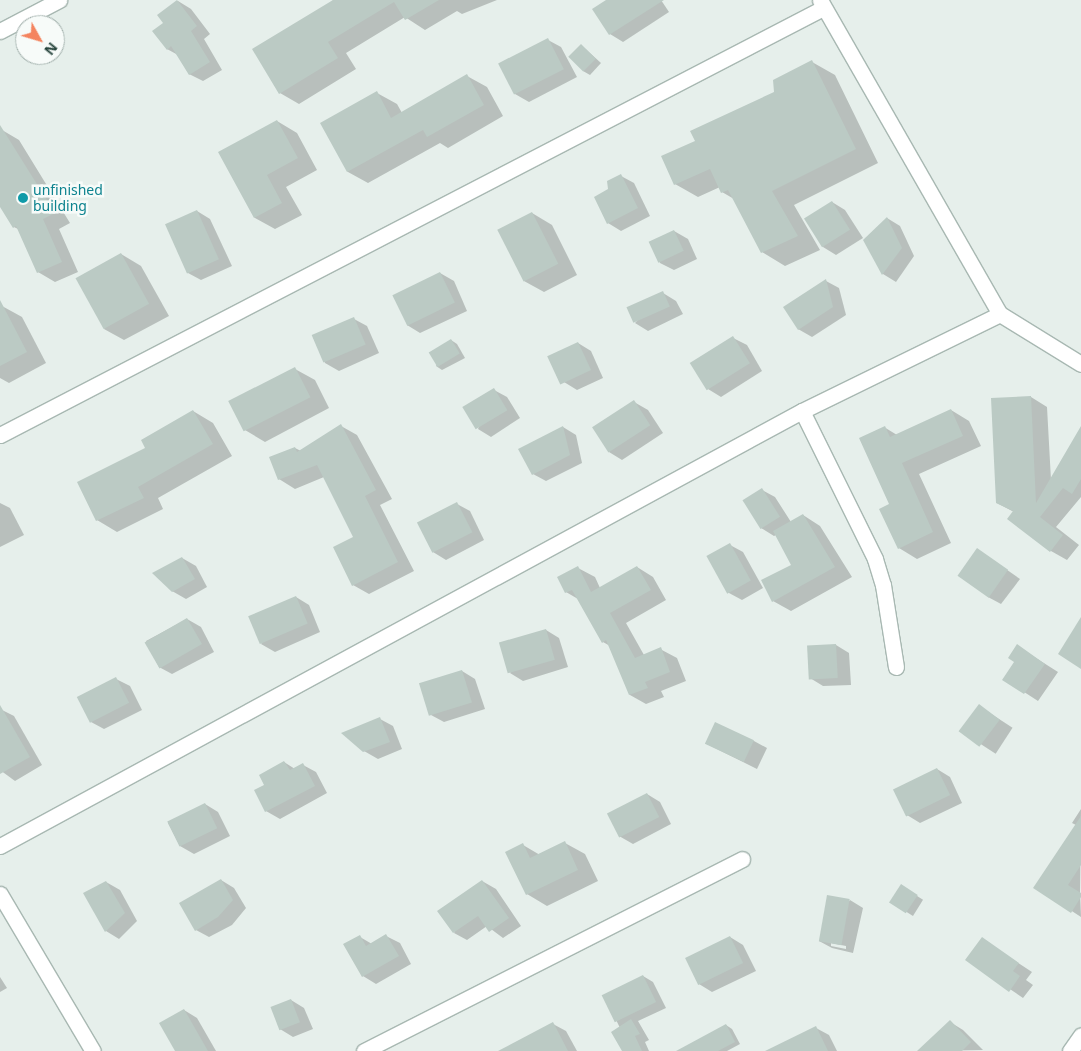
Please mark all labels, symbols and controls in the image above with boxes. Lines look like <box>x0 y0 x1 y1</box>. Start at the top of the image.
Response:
north arrow <box>15 15 65 65</box>
text: N <box>40 39 62 60</box>
place label: unfinished building <box>33 182 103 214</box>
marker: unfinished building <box>17 192 29 204</box>

